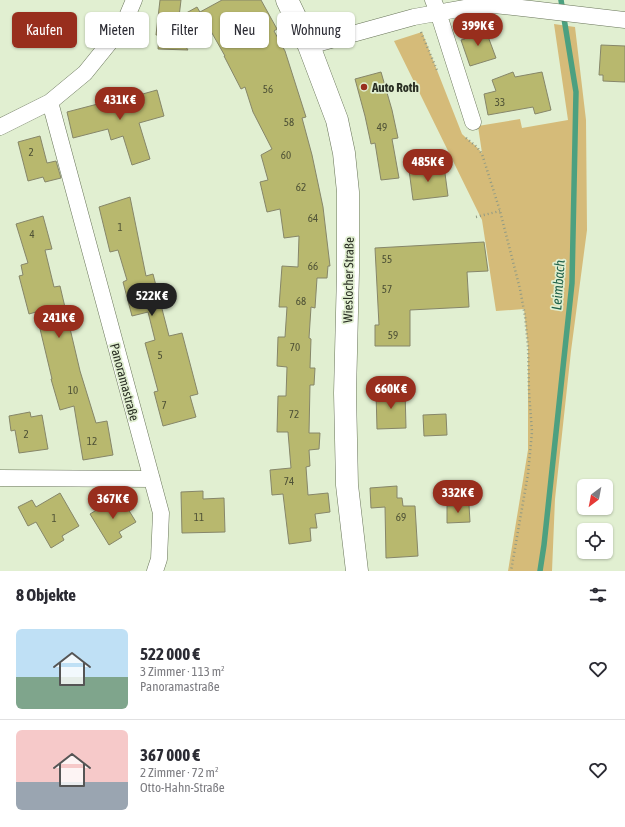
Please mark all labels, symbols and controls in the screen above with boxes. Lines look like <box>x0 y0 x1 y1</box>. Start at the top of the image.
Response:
chip: Kaufen <box>12 12 77 48</box>
chip: Mieten <box>85 12 149 48</box>
chip: Filter <box>157 12 212 48</box>
chip: Neu <box>220 12 269 48</box>
chip: Wohnung <box>277 12 355 48</box>
pin: 399K € <box>445 13 511 47</box>
text: 399K € <box>462 18 494 33</box>
place label: Auto Roth <box>371 80 419 95</box>
marker: Auto Roth <box>359 82 369 92</box>
house number: 56 <box>263 83 273 95</box>
pin: 431K € <box>87 87 153 121</box>
text: 431K € <box>104 92 136 107</box>
house number: 33 <box>495 96 505 108</box>
house number: 58 <box>284 116 294 128</box>
house number: 49 <box>377 121 387 133</box>
house number: 2 <box>28 146 34 158</box>
house number: 60 <box>281 149 291 161</box>
pin: 485K € <box>395 149 461 183</box>
text: 485K € <box>412 154 444 169</box>
house number: 62 <box>296 181 306 193</box>
house number: 64 <box>308 212 318 224</box>
house number: 1 <box>117 221 123 233</box>
house number: 4 <box>29 228 35 240</box>
street label: Wieslocher Straße <box>340 237 357 323</box>
house number: 55 <box>382 253 392 265</box>
water label: Leimbach <box>548 259 568 311</box>
house number: 66 <box>308 260 318 272</box>
pin: 522K € <box>119 283 185 317</box>
house number: 57 <box>382 283 392 295</box>
text: 522K € <box>136 288 168 303</box>
house number: 68 <box>296 295 306 307</box>
pin: 241K € <box>26 305 92 339</box>
text: 241K € <box>43 310 75 325</box>
house number: 59 <box>388 329 398 341</box>
house number: 70 <box>290 341 300 353</box>
street label: Panoramastraße <box>107 342 142 423</box>
house number: 5 <box>157 349 163 361</box>
pin: 660K € <box>358 376 424 410</box>
text: 660K € <box>375 381 407 396</box>
house number: 10 <box>68 384 78 396</box>
house number: 7 <box>161 399 167 411</box>
house number: 72 <box>289 408 299 420</box>
house number: 2 <box>23 428 29 440</box>
house number: 12 <box>87 435 97 447</box>
house number: 74 <box>284 475 294 487</box>
north arrow <box>577 479 613 515</box>
map controls <box>577 479 613 559</box>
pin: 332K € <box>425 480 491 514</box>
text: 332K € <box>442 485 474 500</box>
pin: 367K € <box>80 486 146 520</box>
text: 367K € <box>97 491 129 506</box>
house number: 11 <box>194 511 204 523</box>
house number: 69 <box>396 511 406 523</box>
house number: 1 <box>51 512 57 524</box>
button: locate <box>577 523 613 559</box>
icon: filters <box>587 584 609 606</box>
text: 8 Objekte <box>16 585 76 605</box>
text: 522 000 € <box>140 644 200 664</box>
icon: home <box>48 645 96 693</box>
icon: heart <box>587 658 609 680</box>
text: 3 Zimmer · 113 m² <box>140 664 225 679</box>
text: Panoramastraße <box>140 679 220 694</box>
text: 367 000 € <box>140 745 200 765</box>
icon: home <box>48 746 96 794</box>
icon: heart <box>587 759 609 781</box>
text: 2 Zimmer · 72 m² <box>140 765 219 780</box>
text: Otto-Hahn-Straße <box>140 780 225 795</box>

